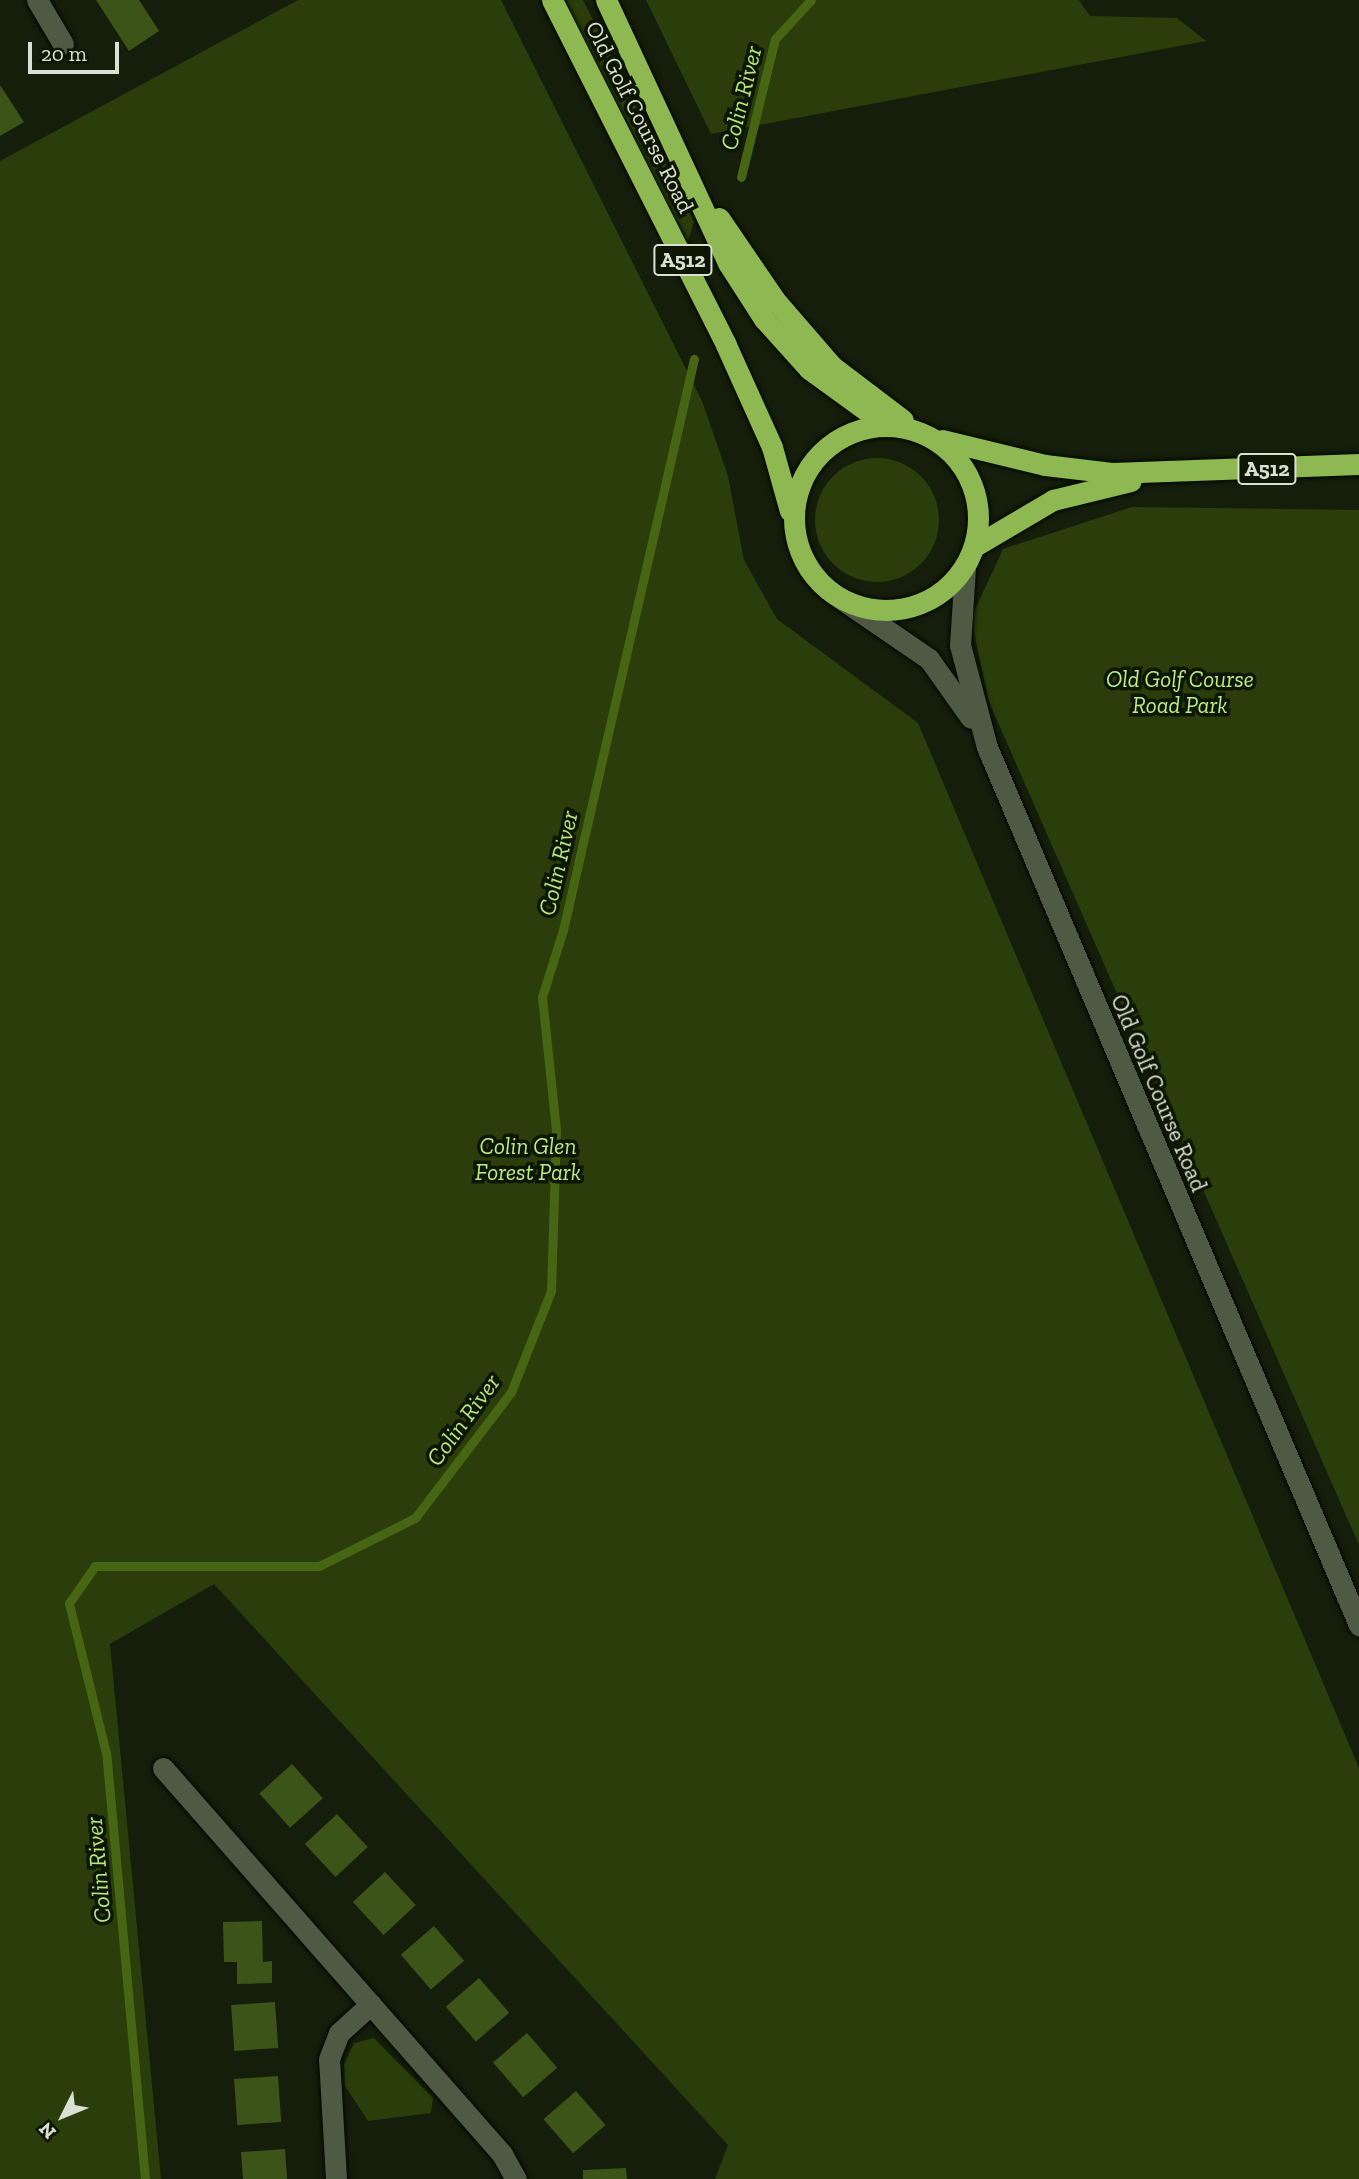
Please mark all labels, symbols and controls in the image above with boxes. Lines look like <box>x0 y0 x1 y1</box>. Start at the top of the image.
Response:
street label: Old Golf Course Road <box>580 16 700 218</box>
scale bar <box>32 28 122 72</box>
text: 20 m <box>41 41 87 66</box>
water label: Colin River <box>714 43 768 153</box>
road number: A512 <box>653 243 713 278</box>
road number: A512 <box>1237 452 1297 486</box>
park label: Old Golf Course Road Park <box>1106 665 1254 719</box>
water label: Colin River <box>532 808 584 918</box>
street label: Old Golf Course Road <box>1105 990 1213 1196</box>
park label: Colin Glen Forest Park <box>475 1132 581 1186</box>
water label: Colin River <box>420 1368 506 1472</box>
water label: Colin River <box>79 1816 117 1924</box>
north arrow <box>28 2081 98 2151</box>
text: N <box>34 2118 61 2144</box>

